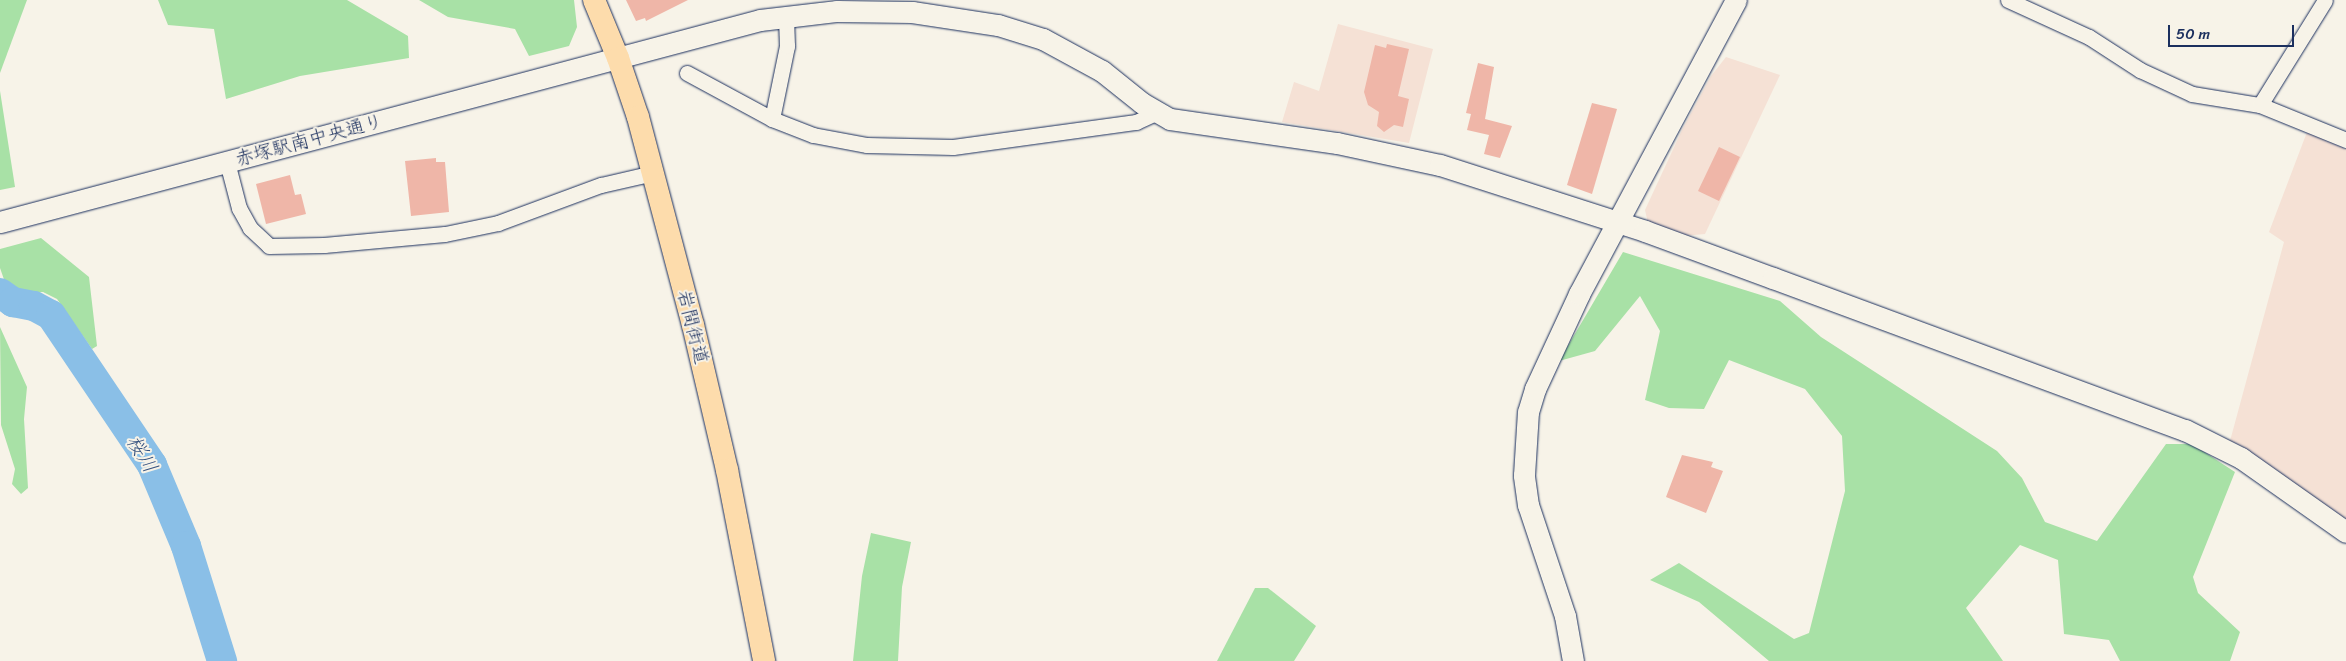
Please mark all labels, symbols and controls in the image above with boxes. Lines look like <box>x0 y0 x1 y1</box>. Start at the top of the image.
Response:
scale bar <box>2171 15 2297 47</box>
text: 50 m <box>2176 21 2210 47</box>
street label: 赤塚駅南中央通り <box>233 109 385 171</box>
street label: 岩間街道 <box>673 287 713 367</box>
water label: 桜川 <box>121 431 163 477</box>

